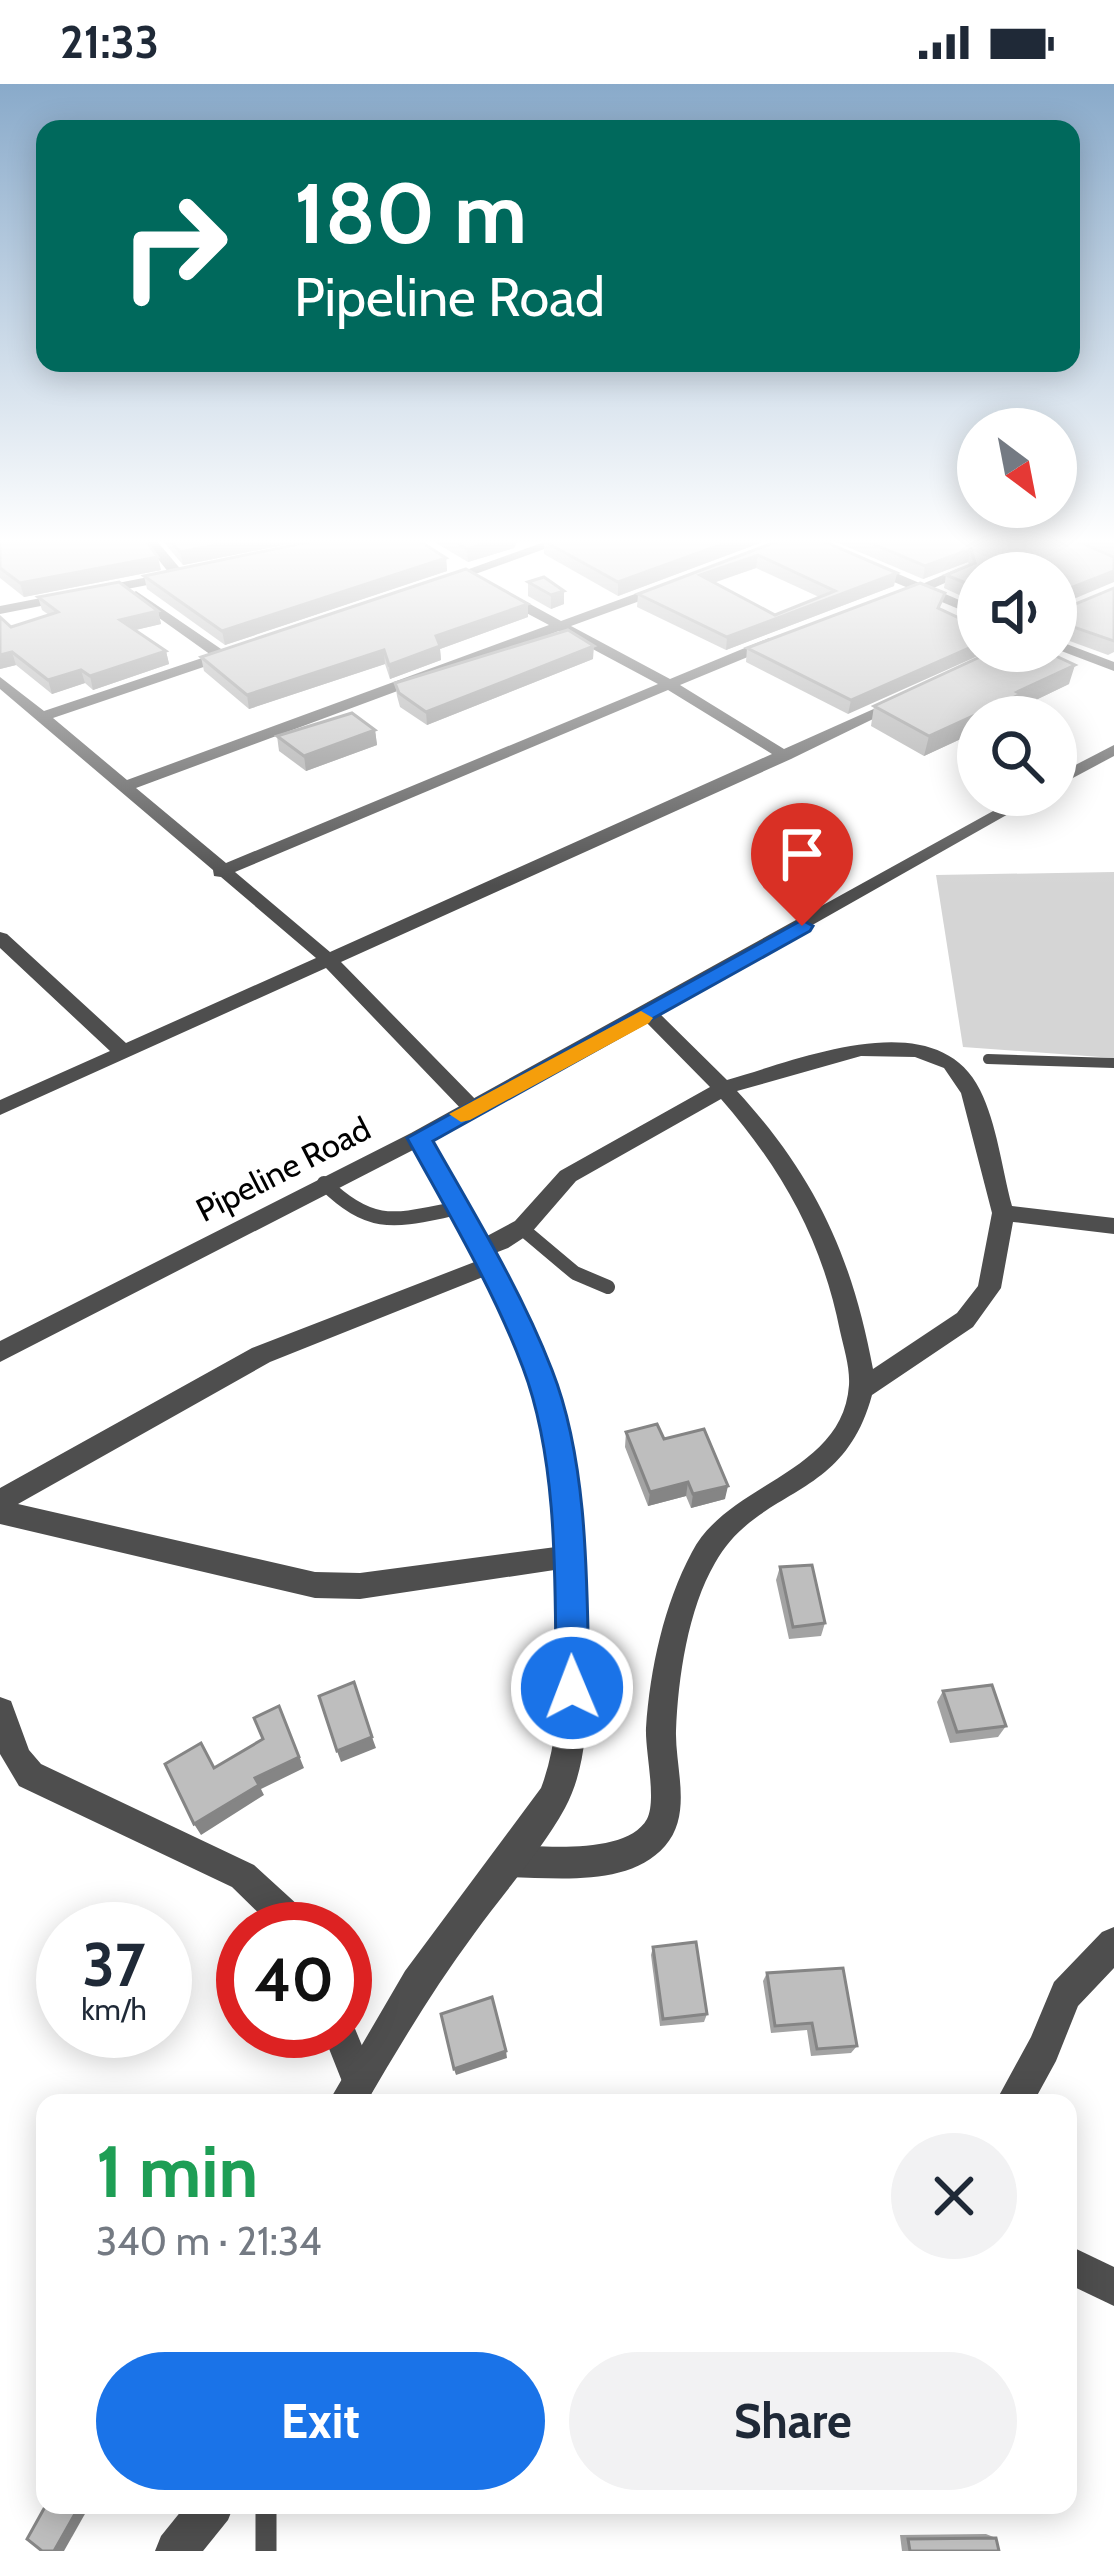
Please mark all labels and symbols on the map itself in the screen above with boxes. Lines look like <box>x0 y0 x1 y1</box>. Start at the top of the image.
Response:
north arrow <box>957 408 1077 528</box>
pin <box>751 803 853 926</box>
street label: Pipeline Road <box>189 1108 377 1230</box>
position arrow <box>509 1625 635 1751</box>
speed limit sign: 40 <box>216 1902 372 2058</box>

